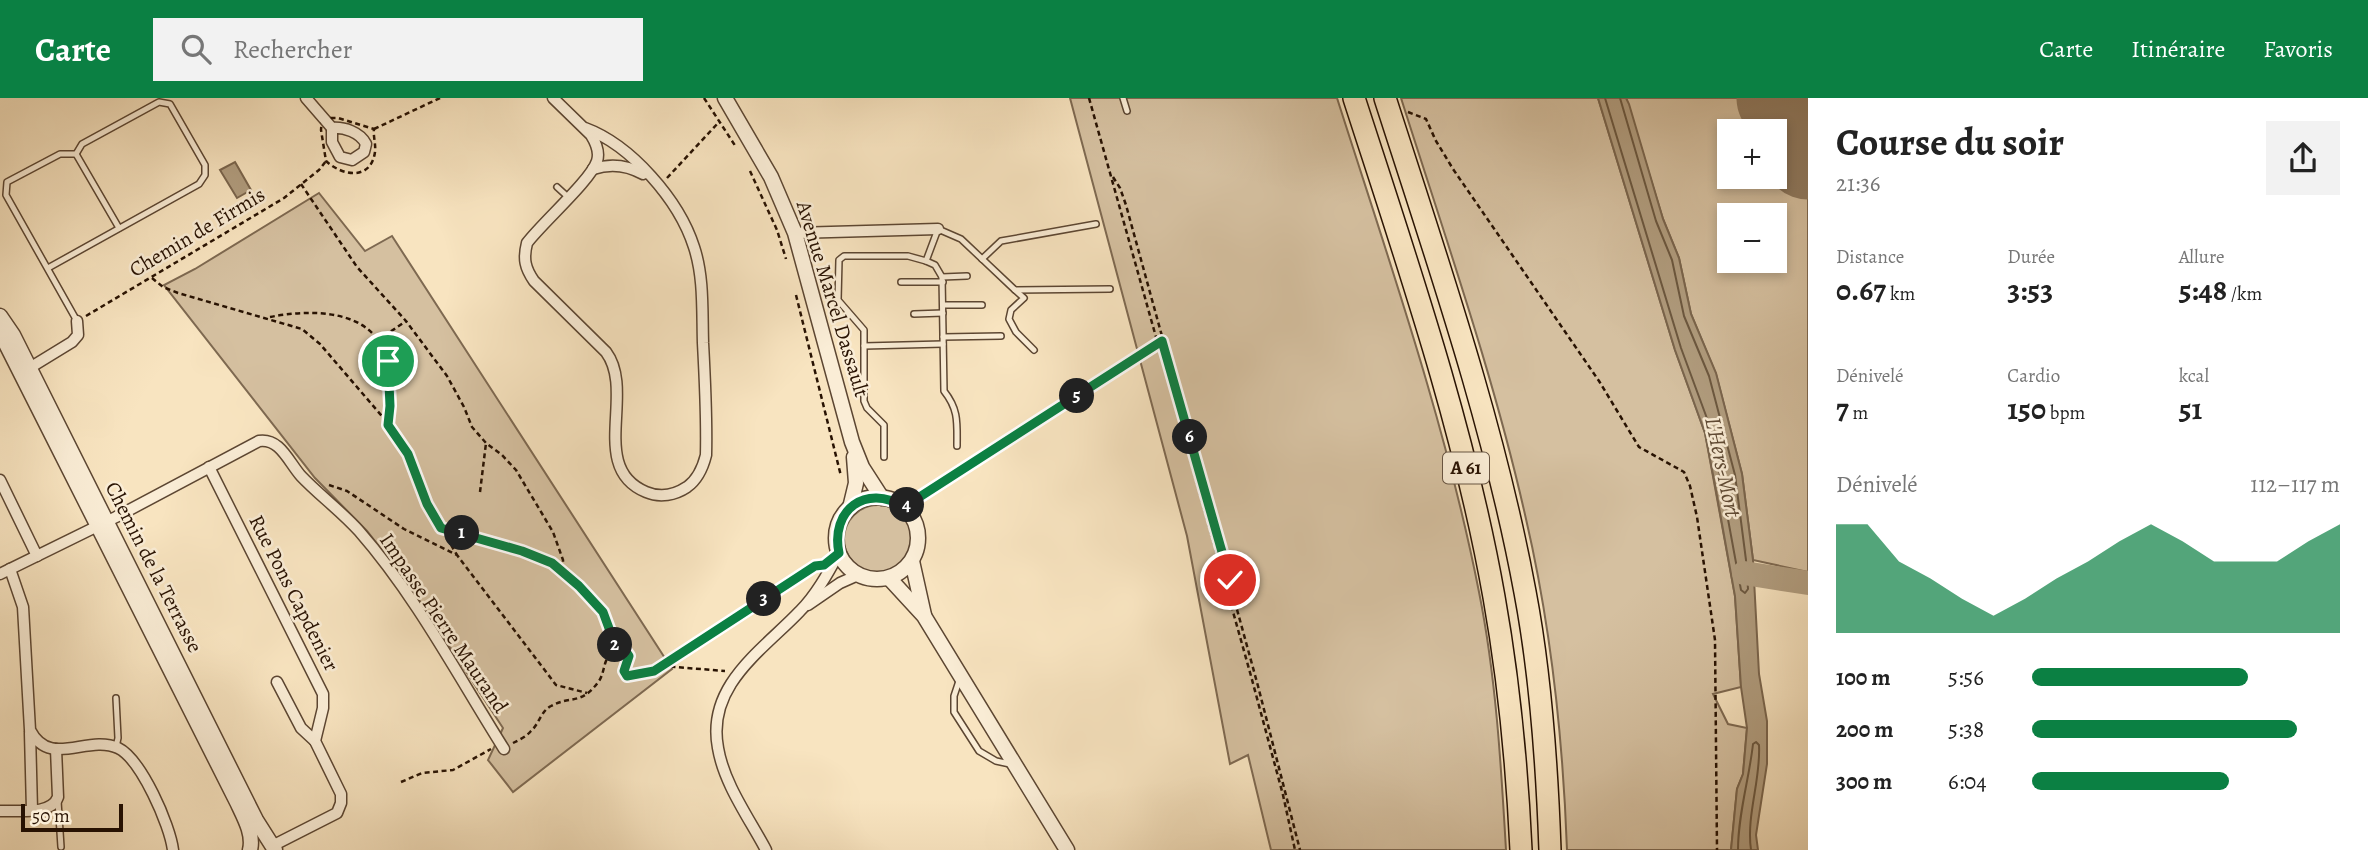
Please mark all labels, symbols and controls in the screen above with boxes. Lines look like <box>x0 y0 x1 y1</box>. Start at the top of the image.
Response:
search box <box>153 18 643 81</box>
text: Carte <box>35 27 111 72</box>
icon: search <box>177 30 215 68</box>
text: Rechercher <box>233 32 353 67</box>
text: Carte <box>2039 33 2093 65</box>
text: Itinéraire <box>2131 33 2225 65</box>
text: Favoris <box>2263 33 2333 65</box>
text: Course du soir <box>1836 116 2064 168</box>
map controls <box>1717 119 1787 273</box>
button: + <box>1717 119 1787 189</box>
button: share <box>2266 121 2340 195</box>
text: 21:36 <box>1836 168 1880 199</box>
street label: Chemin de Firmis <box>124 180 270 284</box>
street label: Avenue Marcel Dassault <box>790 196 876 401</box>
button: − <box>1717 203 1787 273</box>
text: Distance <box>1836 244 1904 270</box>
text: Durée <box>2007 244 2055 270</box>
text: Allure <box>2179 244 2225 270</box>
text: 0.67 <box>1836 270 1886 310</box>
text: 3:53 <box>2007 270 2053 310</box>
text: 5:48 <box>2179 270 2227 310</box>
text: km <box>1886 281 1915 307</box>
text: /km <box>2227 281 2262 307</box>
pin <box>358 331 418 391</box>
icon: arrive <box>369 342 407 380</box>
text: Dénivelé <box>1836 363 1903 389</box>
text: Cardio <box>2007 363 2060 389</box>
text: kcal <box>2179 363 2209 389</box>
pin: 5 <box>1060 378 1094 414</box>
text: 5 <box>1072 382 1081 408</box>
text: 7 <box>1836 389 1849 429</box>
text: 150 <box>2007 389 2046 429</box>
text: 51 <box>2179 389 2202 429</box>
text: m <box>1849 400 1868 426</box>
text: bpm <box>2046 400 2085 426</box>
water label: L'Hers-Mort <box>1697 414 1749 521</box>
pin: 6 <box>1172 420 1208 454</box>
text: 6 <box>1185 423 1194 449</box>
road number: A 61 <box>1443 452 1489 484</box>
text: Dénivelé <box>1836 469 1918 500</box>
text: 112–117 m <box>2250 469 2340 500</box>
street label: Chemin de la Terrasse <box>99 477 209 657</box>
pin: 4 <box>890 488 925 522</box>
text: 4 <box>902 491 911 517</box>
street label: Rue Pons Capdenier <box>243 510 345 676</box>
pin: 1 <box>444 516 480 550</box>
text: 1 <box>458 519 465 545</box>
street label: Impasse Pierre Maurand <box>373 528 515 719</box>
pin <box>1200 550 1260 610</box>
icon: check <box>1211 561 1249 599</box>
pin: 3 <box>746 582 782 616</box>
text: 3 <box>759 585 768 611</box>
pin: 2 <box>598 628 632 662</box>
text: 2 <box>610 631 619 657</box>
text: 100 m <box>1836 662 1891 693</box>
text: 5:56 <box>1948 662 1984 693</box>
text: 200 m <box>1836 714 1894 745</box>
text: 5:38 <box>1948 714 1984 745</box>
text: 300 m <box>1836 766 1892 797</box>
text: 6:04 <box>1948 766 1987 797</box>
scale bar <box>21 801 122 833</box>
text: 50 m <box>32 803 70 829</box>

